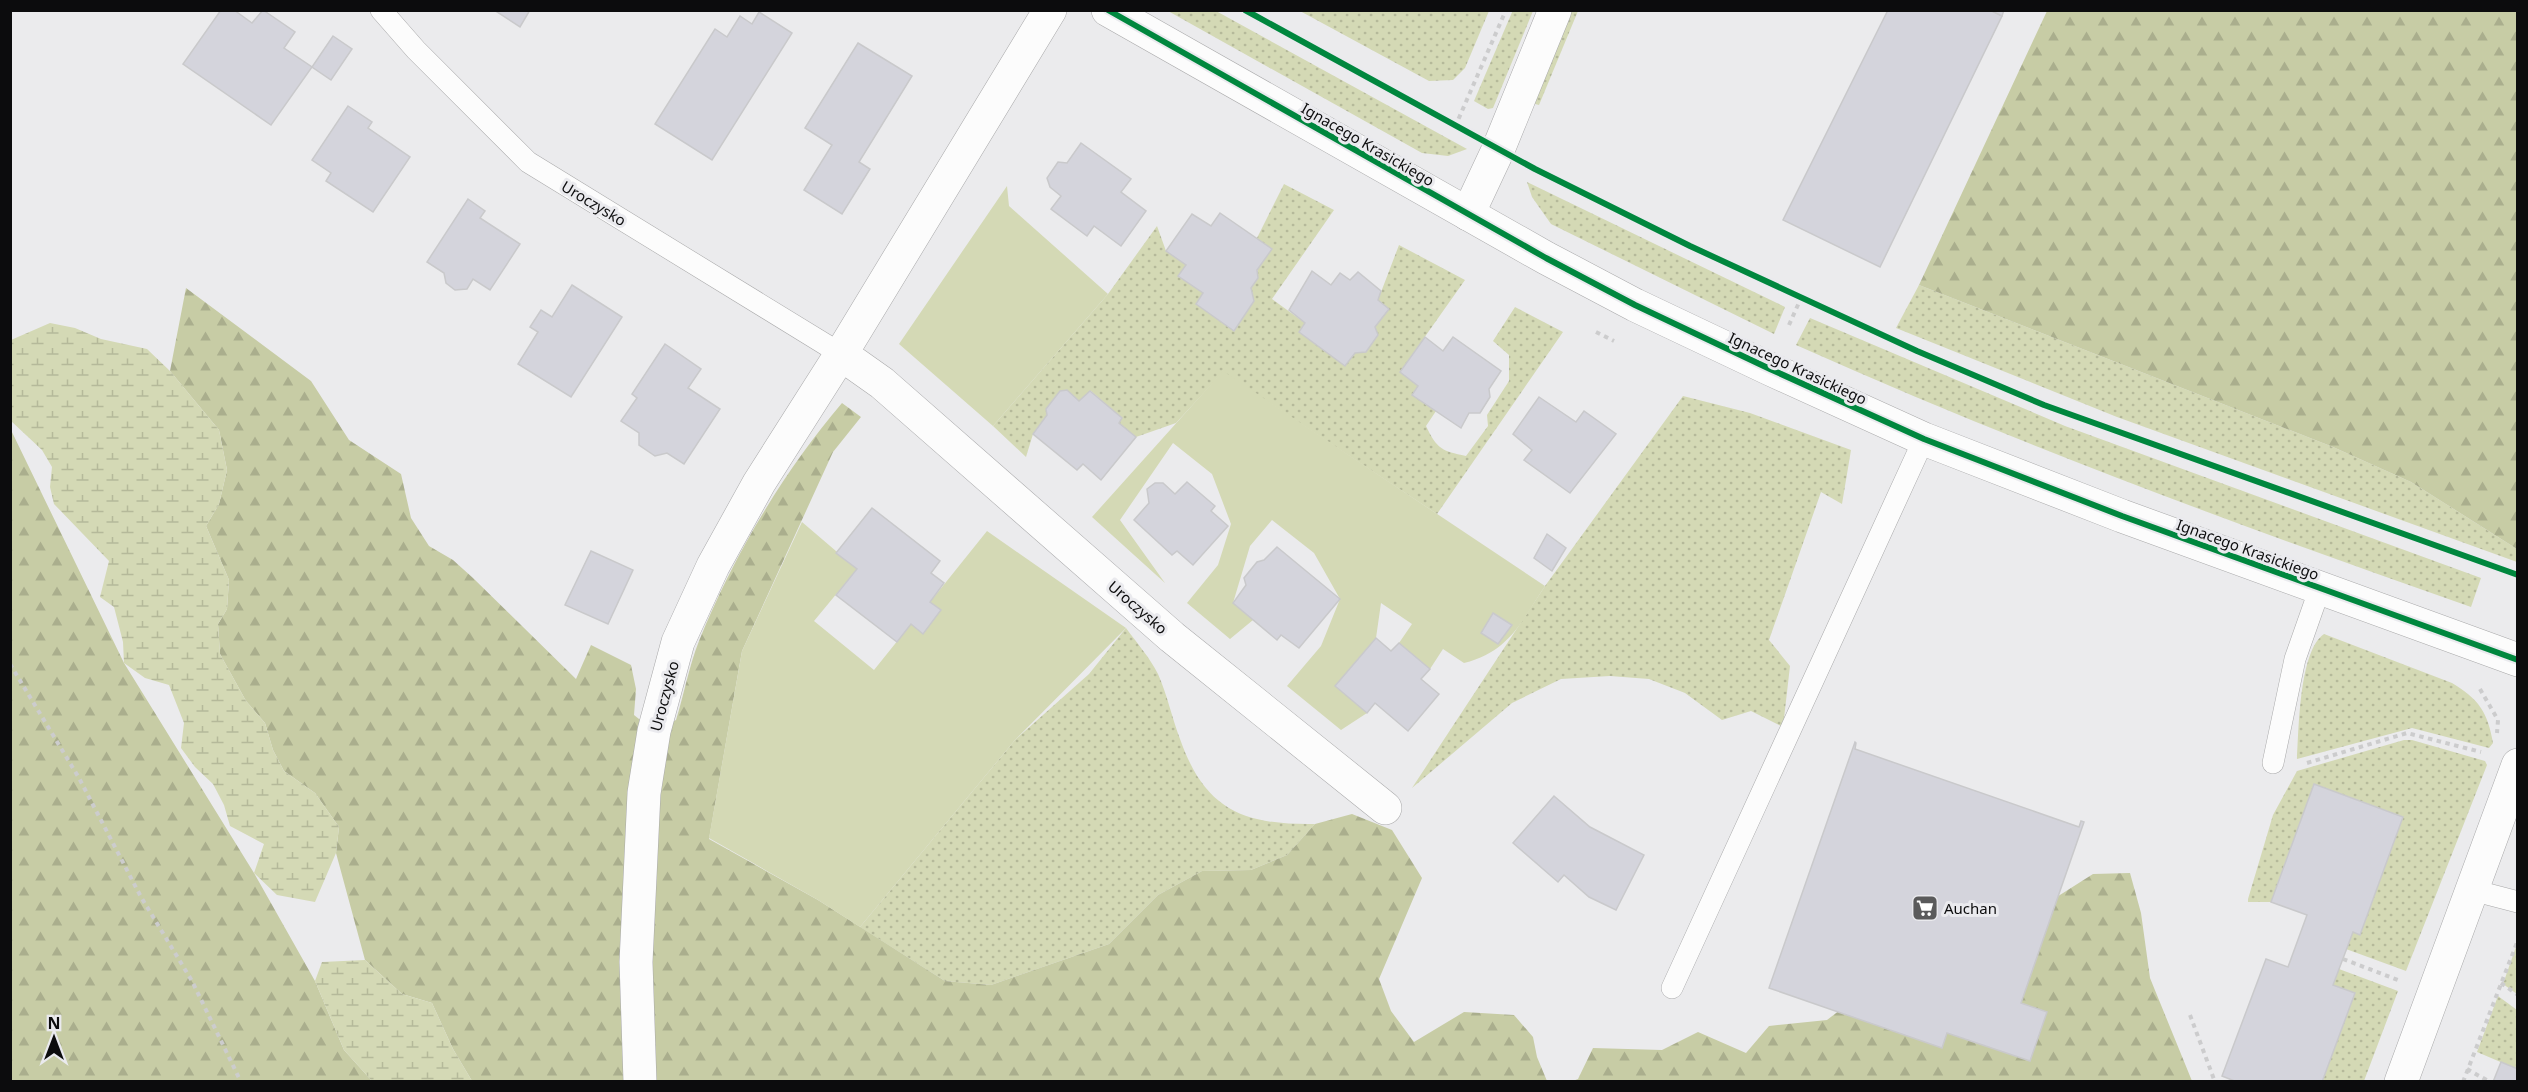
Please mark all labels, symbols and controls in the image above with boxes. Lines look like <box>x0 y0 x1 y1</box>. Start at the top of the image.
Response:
street label: Ignacego Krasickiego <box>1298 98 1438 190</box>
street label: Uroczysko <box>558 176 630 230</box>
street label: Ignacego Krasickiego <box>1726 327 1870 409</box>
street label: Ignacego Krasickiego <box>2174 514 2322 584</box>
street label: Uroczysko <box>1104 576 1172 638</box>
street label: Uroczysko <box>645 659 683 733</box>
supermarket icon: Auchan <box>1910 893 1940 923</box>
place label: Auchan <box>1944 898 1997 918</box>
north arrow <box>24 1008 84 1068</box>
text: N <box>47 1012 61 1034</box>

